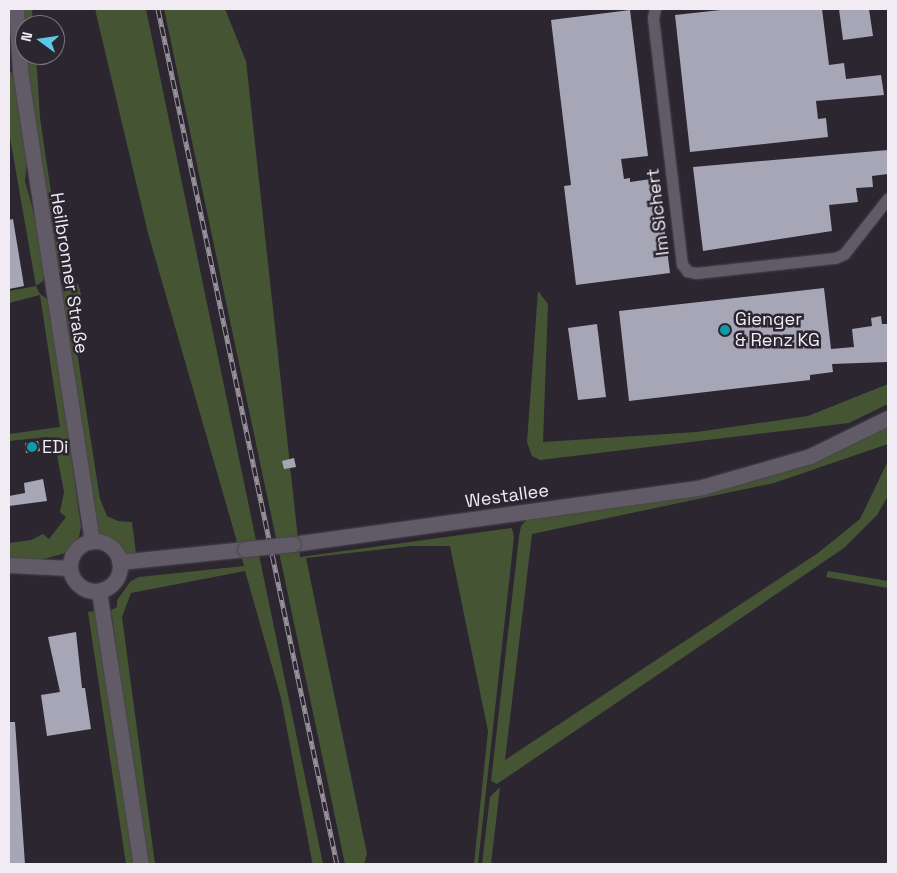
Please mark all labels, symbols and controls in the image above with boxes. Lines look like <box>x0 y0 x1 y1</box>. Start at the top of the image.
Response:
north arrow <box>15 15 65 65</box>
text: N <box>17 30 36 43</box>
street label: Im Sichert <box>642 167 674 257</box>
street label: Heilbronner Straße <box>46 191 92 355</box>
place label: Gienger & Renz KG <box>735 309 820 352</box>
marker: Gienger & Renz KG <box>719 324 731 336</box>
place label: EDi <box>42 436 68 458</box>
marker: EDi <box>26 441 38 453</box>
street label: Westallee <box>464 479 550 513</box>

